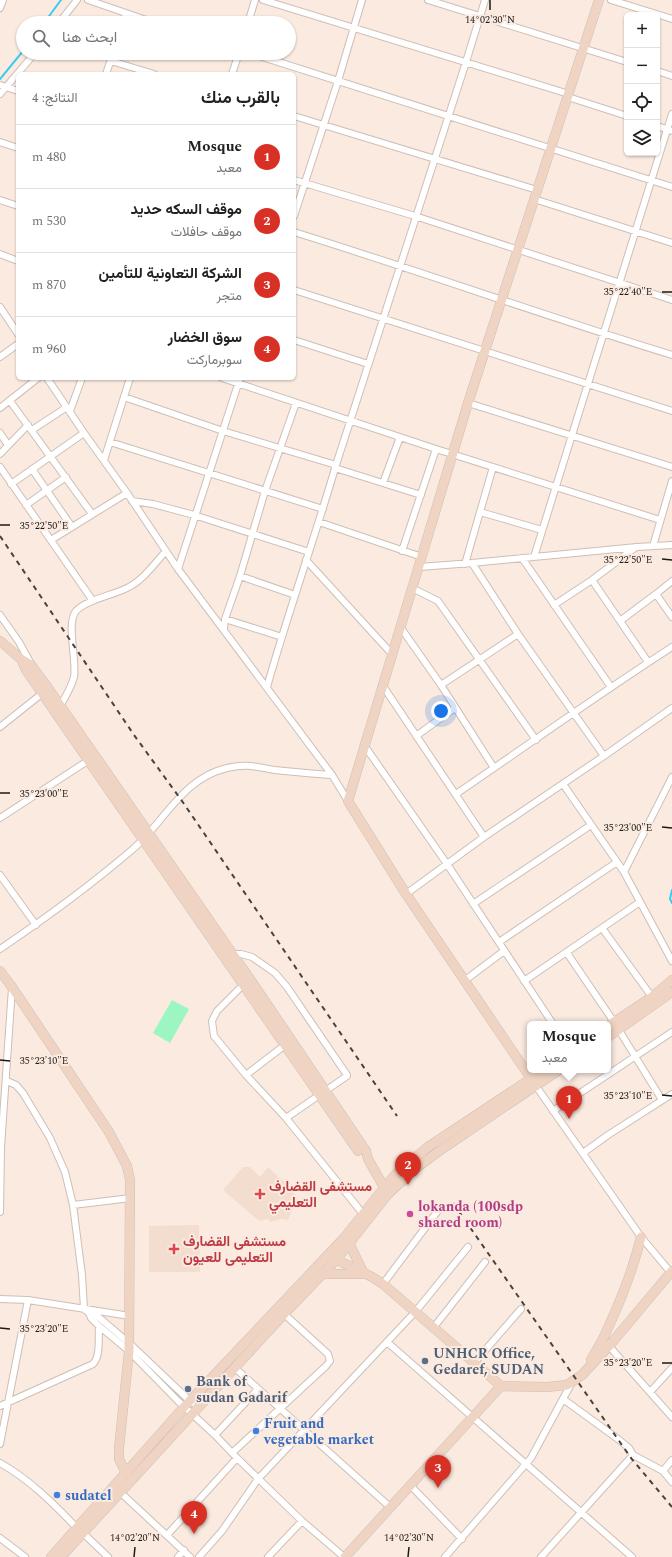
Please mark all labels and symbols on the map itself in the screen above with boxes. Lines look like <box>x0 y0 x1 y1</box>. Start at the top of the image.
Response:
text: 14°02'30"N <box>465 12 515 28</box>
text: 35°22'40"E <box>604 284 652 300</box>
text: 35°22'50"E <box>20 518 68 534</box>
text: 35°22'50"E <box>604 552 652 568</box>
your location <box>431 701 451 721</box>
text: 35°23'00"E <box>20 786 68 802</box>
text: 35°23'00"E <box>604 820 652 836</box>
text: 35°23'10"E <box>20 1053 68 1069</box>
pin: 1 <box>556 1086 582 1119</box>
text: 35°23'10"E <box>604 1088 652 1104</box>
pin: 2 <box>395 1152 421 1185</box>
place label: مستشفى القضارف التعليمي <box>269 1176 373 1214</box>
marker: مستشفى القضارف التعليمي <box>254 1188 266 1200</box>
place label: lokanda (100sdp shared room) <box>418 1196 523 1233</box>
marker: lokanda (100sdp shared room) <box>405 1209 415 1219</box>
place label: مستشفى القضارف التعليمى للعيون <box>183 1231 287 1268</box>
marker: مستشفى القضارف التعليمى للعيون <box>168 1243 180 1255</box>
text: 35°23'20"E <box>20 1321 68 1337</box>
place label: UNHCR Office, Gedaref, SUDAN <box>433 1343 544 1380</box>
text: 35°23'20"E <box>604 1355 652 1371</box>
marker: UNHCR Office, Gedaref, SUDAN <box>420 1356 430 1366</box>
place label: Bank of sudan Gadarif <box>196 1371 288 1408</box>
marker: Bank of sudan Gadarif <box>183 1384 193 1394</box>
place label: Fruit and vegetable market <box>263 1413 375 1450</box>
marker: Fruit and vegetable market <box>251 1426 261 1436</box>
pin: 3 <box>425 1455 451 1488</box>
place label: sudatel <box>65 1485 112 1506</box>
marker: sudatel <box>52 1490 62 1500</box>
pin: 4 <box>181 1501 207 1534</box>
text: 14°02'20"N <box>110 1530 160 1546</box>
text: 14°02'30"N <box>384 1530 434 1546</box>

